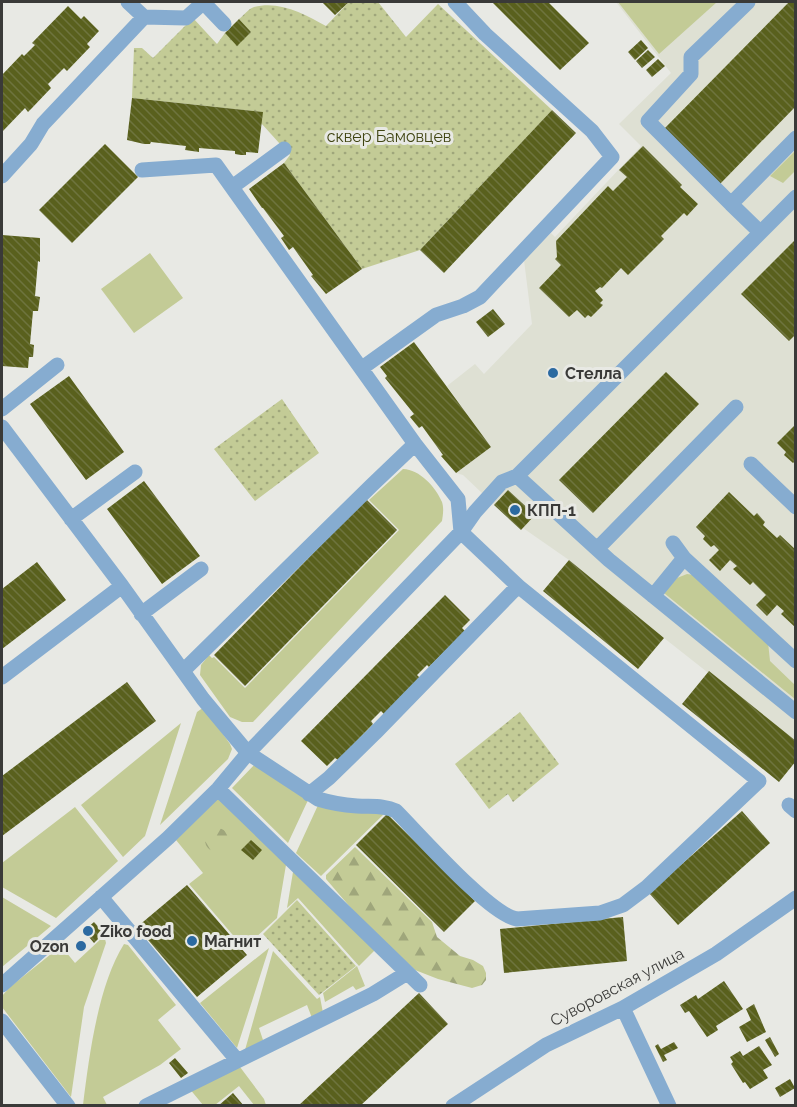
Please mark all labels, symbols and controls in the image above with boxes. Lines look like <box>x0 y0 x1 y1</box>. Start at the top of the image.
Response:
park label: сквер Бамовцев <box>327 127 451 146</box>
place label: Стелла <box>565 364 622 383</box>
marker: Стелла <box>546 366 560 380</box>
place label: КПП-1 <box>527 501 576 520</box>
marker: КПП-1 <box>508 503 522 517</box>
place label: Ziko food <box>100 922 172 941</box>
marker: Ziko food <box>81 924 95 938</box>
place label: Магнит <box>204 932 261 951</box>
marker: Магнит <box>185 934 199 948</box>
place label: Ozon <box>30 937 69 956</box>
marker: Ozon <box>74 939 88 953</box>
street label: Суворовская улица <box>547 944 687 1030</box>

